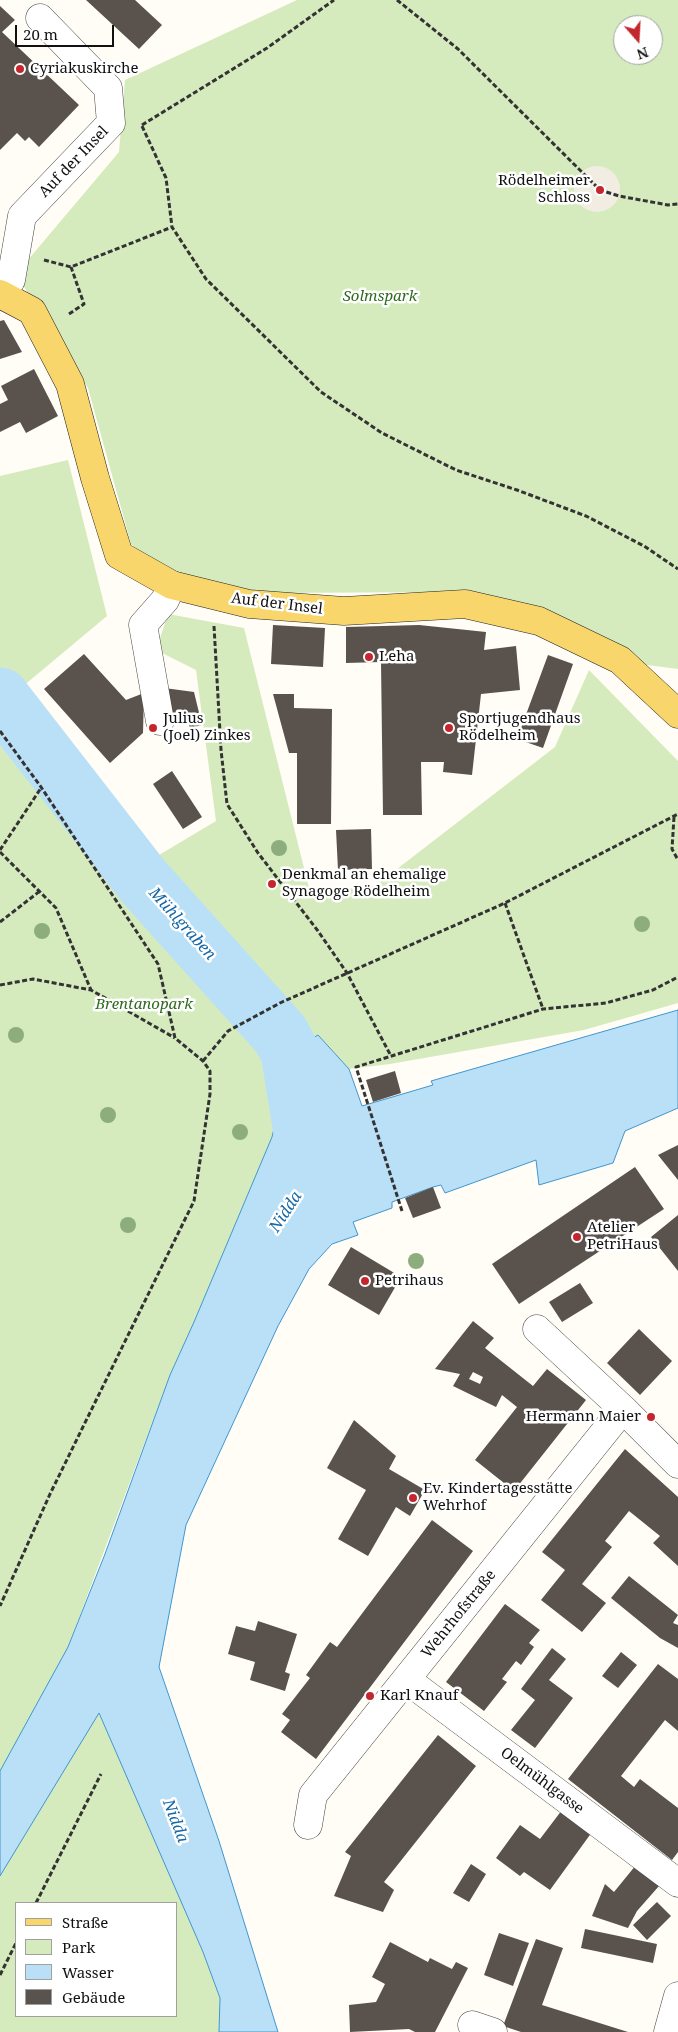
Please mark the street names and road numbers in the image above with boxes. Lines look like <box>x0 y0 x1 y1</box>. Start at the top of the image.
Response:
street label: Auf der Insel <box>36 123 112 201</box>
street label: Auf der Insel <box>230 589 324 619</box>
street label: Wehrhofstraße <box>418 1566 500 1662</box>
street label: Oelmühlgasse <box>497 1744 587 1818</box>

